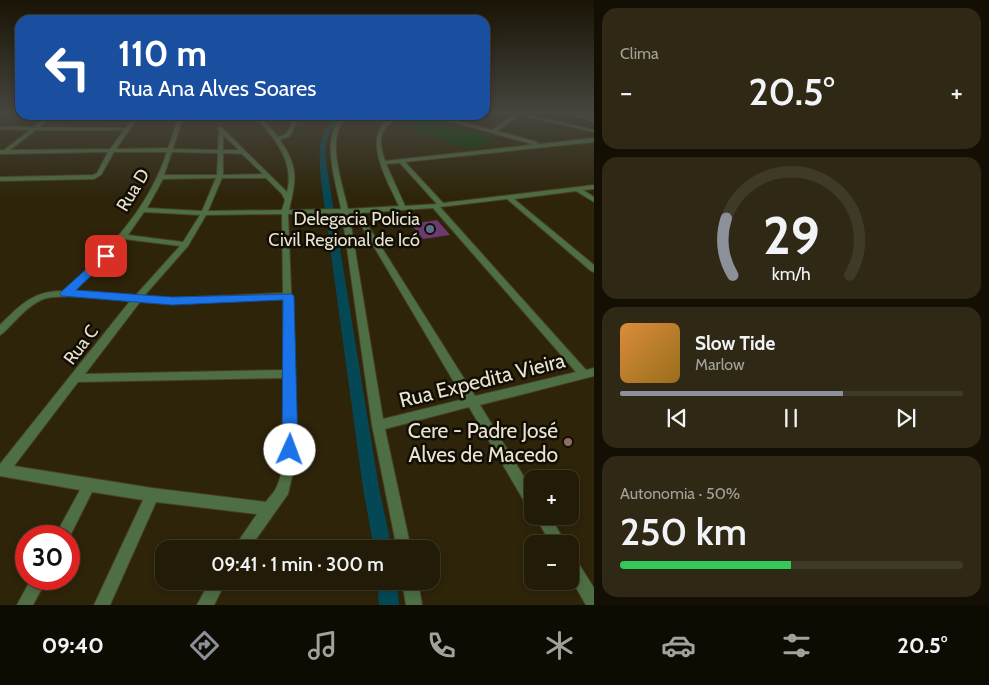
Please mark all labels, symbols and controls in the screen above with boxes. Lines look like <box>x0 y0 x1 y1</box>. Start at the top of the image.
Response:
text: 110 m <box>118 32 207 75</box>
icon: left <box>35 35 100 100</box>
text: Clima <box>620 44 659 63</box>
text: 20.5° <box>749 68 834 115</box>
text: Rua Ana Alves Soares <box>118 75 316 102</box>
text: − <box>620 75 632 109</box>
text: + <box>951 75 963 109</box>
street label: Rua D <box>112 165 154 215</box>
text: 29 <box>763 204 820 267</box>
place label: Delegacia Policia Civil Regional de Icó <box>268 208 420 251</box>
marker: Delegacia Policia Civil Regional de Icó <box>424 223 436 235</box>
pin <box>85 235 127 277</box>
icon: arrive <box>92 242 120 270</box>
text: km/h <box>772 263 811 284</box>
street label: Rua C <box>59 321 103 369</box>
text: Slow Tide <box>695 332 775 355</box>
street label: Rua Expedita Vieira <box>396 347 568 413</box>
text: Marlow <box>695 355 745 374</box>
icon: previous <box>663 404 691 432</box>
icon: pause <box>777 404 805 432</box>
icon: next <box>892 404 920 432</box>
place label: Cere - Padre José Alves de Macedo <box>408 418 558 467</box>
position arrow <box>263 423 315 475</box>
marker: Cere - Padre José Alves de Macedo <box>562 436 574 448</box>
map controls <box>524 470 579 590</box>
button: + <box>524 470 579 525</box>
text: Autonomia · 50% <box>620 484 740 503</box>
text: 250 km <box>620 508 747 555</box>
speed limit sign: 30 <box>15 525 80 590</box>
button: − <box>524 535 579 590</box>
text: 09:41 · 1 min · 300 m <box>211 553 384 576</box>
icon: directions <box>187 628 222 663</box>
icon: music <box>305 628 340 663</box>
icon: phone <box>424 628 459 663</box>
icon: climate <box>542 628 577 663</box>
icon: car <box>661 628 696 663</box>
icon: filters <box>779 628 814 663</box>
text: 09:40 <box>42 632 104 659</box>
text: 20.5° <box>897 632 947 659</box>

